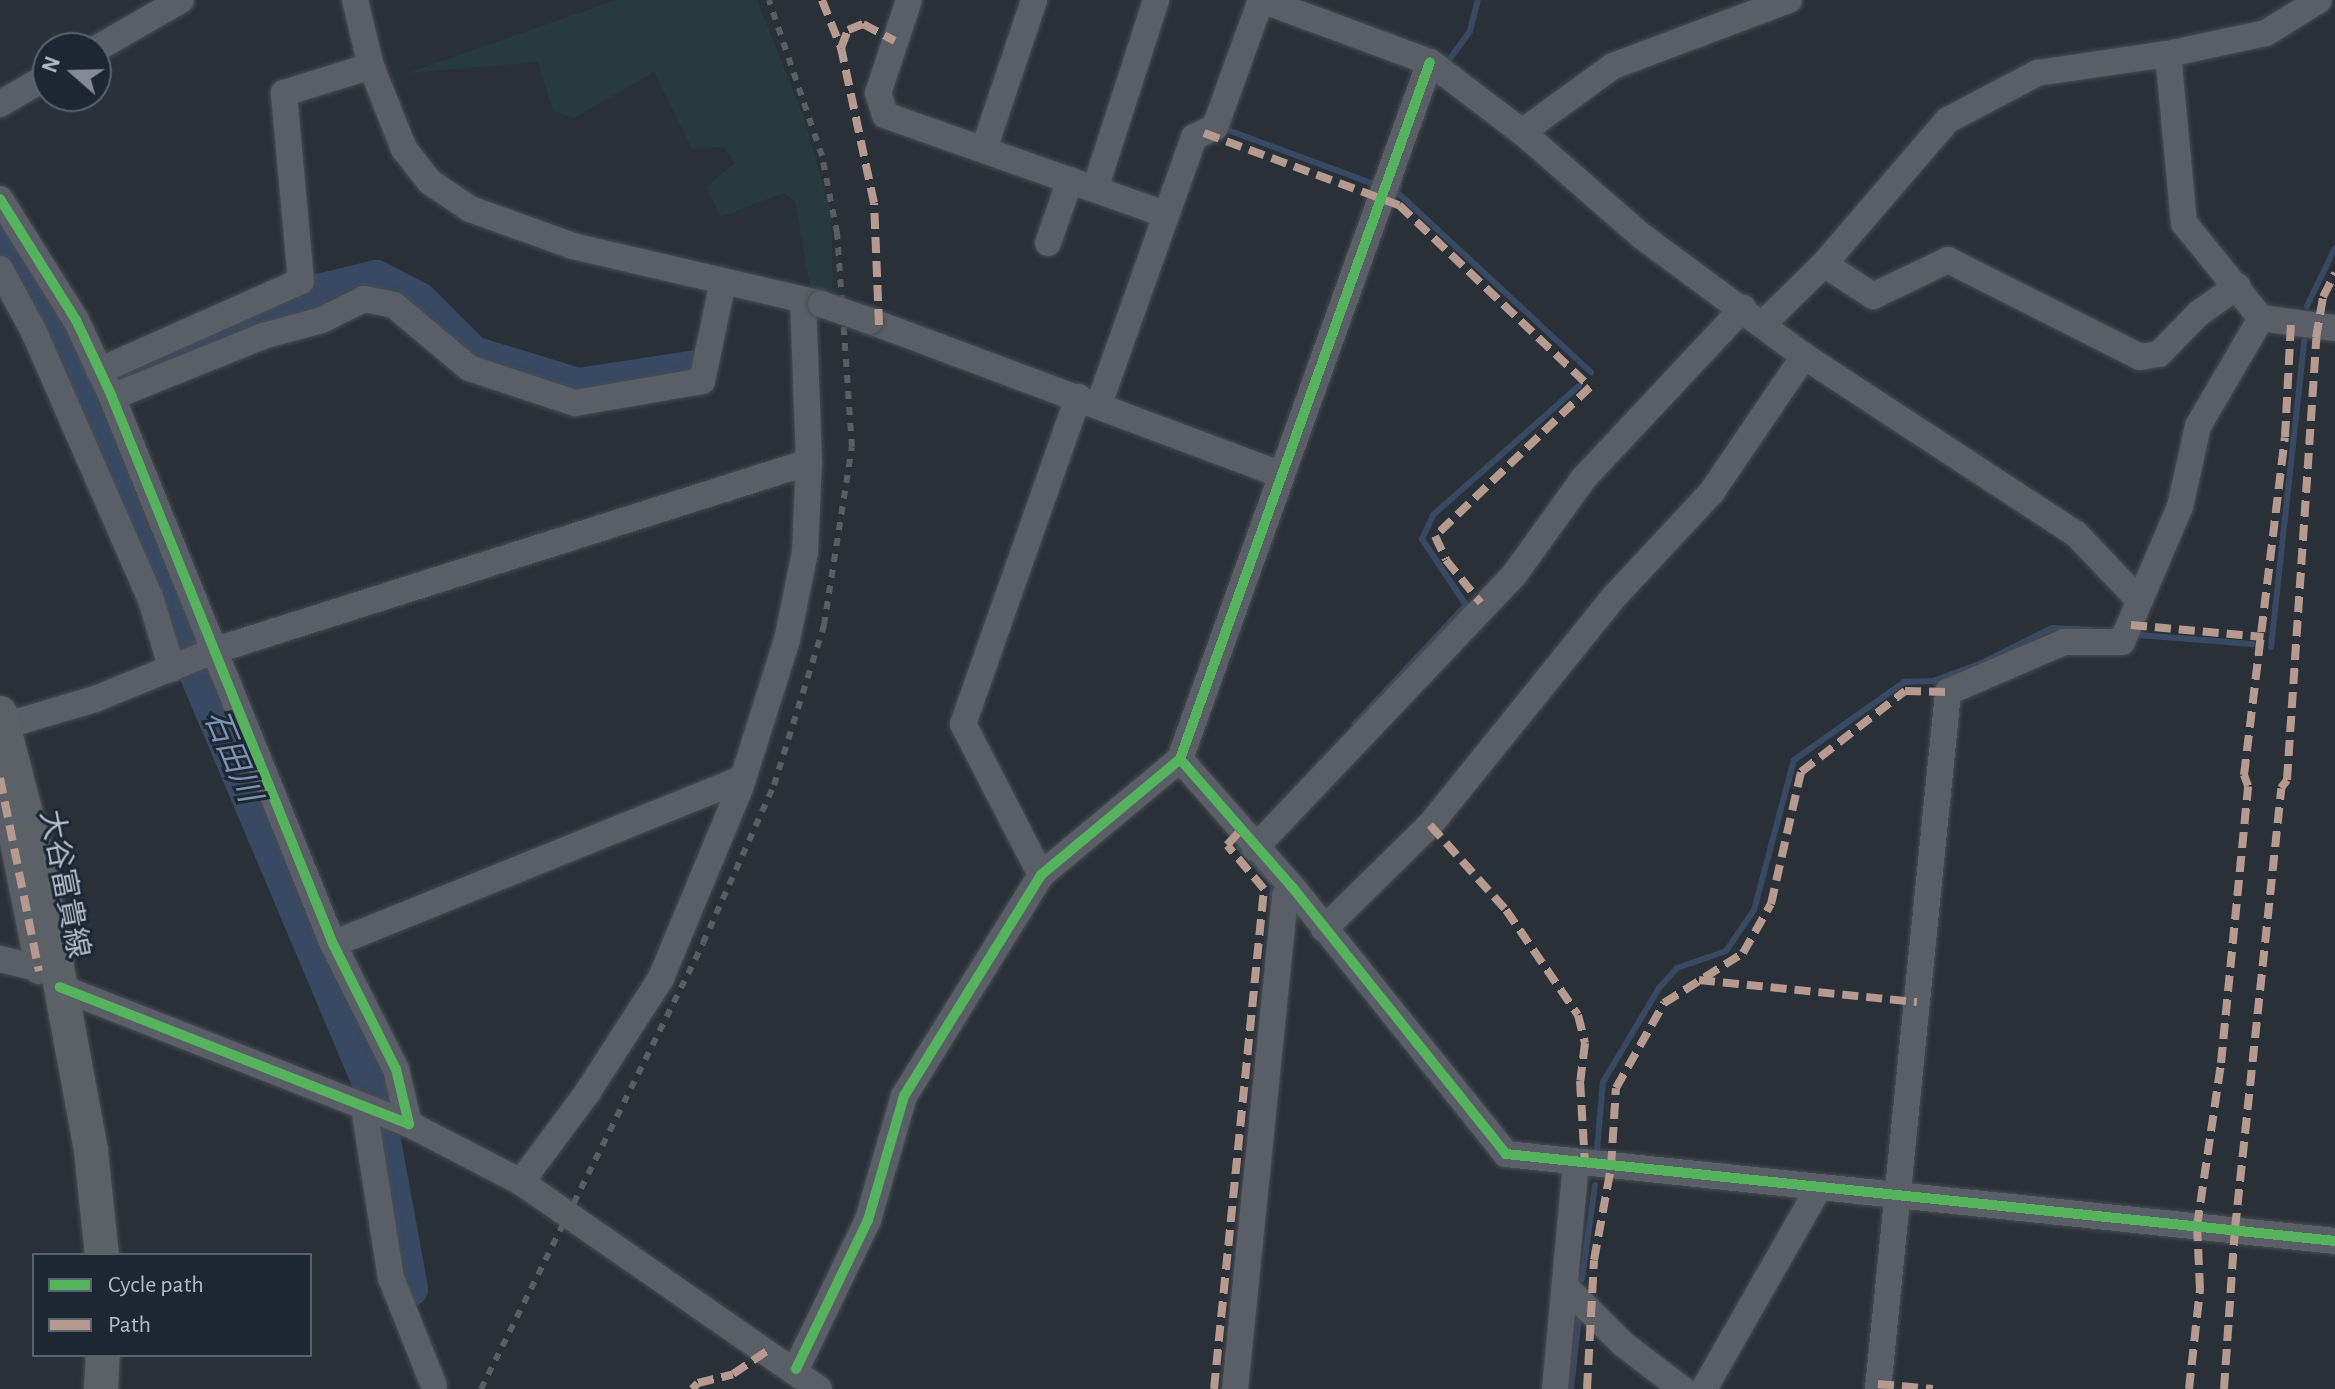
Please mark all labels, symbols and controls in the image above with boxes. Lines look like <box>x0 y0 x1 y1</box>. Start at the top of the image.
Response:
north arrow <box>32 32 112 112</box>
text: N <box>38 54 64 75</box>
water label: 石田川 <box>196 704 268 808</box>
street label: 大谷富貴線 <box>32 807 96 961</box>
legend <box>32 1253 312 1357</box>
text: Cycle path <box>108 1273 204 1297</box>
text: Path <box>108 1313 151 1337</box>

